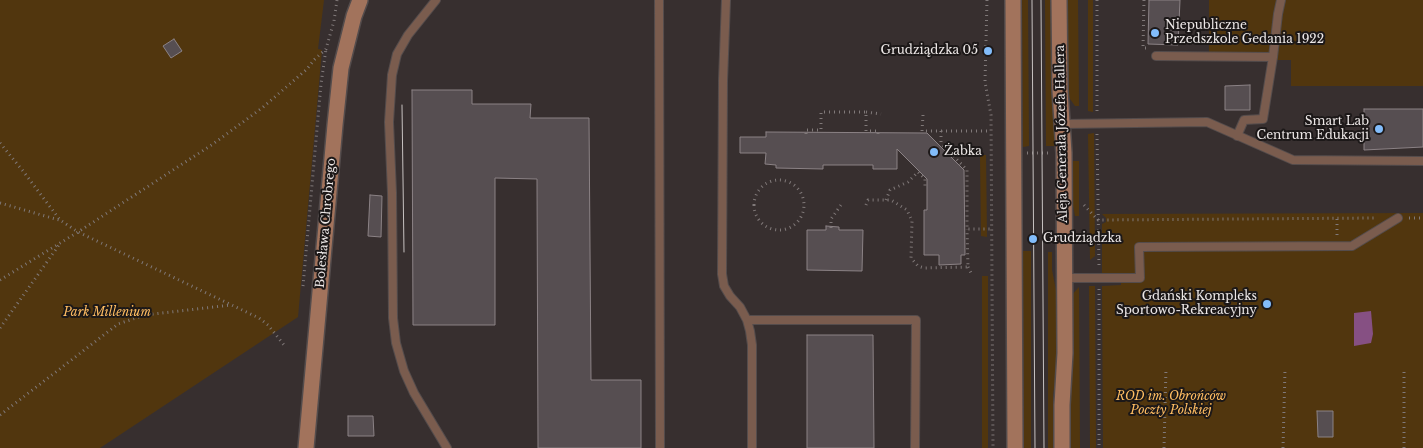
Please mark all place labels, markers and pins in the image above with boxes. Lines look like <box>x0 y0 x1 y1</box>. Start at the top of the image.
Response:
place label: Niepubliczne Przedszkole Gedania 1922 <box>1165 19 1324 47</box>
marker: Niepubliczne Przedszkole Gedania 1922 <box>1149 27 1161 39</box>
place label: Grudziądzka 05 <box>881 44 978 58</box>
marker: Grudziądzka 05 <box>982 45 994 57</box>
place label: Smart Lab Centrum Edukacji <box>1257 115 1369 143</box>
marker: Smart Lab Centrum Edukacji <box>1373 123 1385 135</box>
place label: Żabka <box>944 145 982 159</box>
marker: Żabka <box>928 146 940 158</box>
place label: Grudziądzka <box>1043 232 1122 246</box>
marker: Grudziądzka <box>1027 233 1039 245</box>
place label: Gdański Kompleks Sportowo-Rekreacyjny <box>1116 290 1257 318</box>
marker: Gdański Kompleks Sportowo-Rekreacyjny <box>1261 298 1273 310</box>

